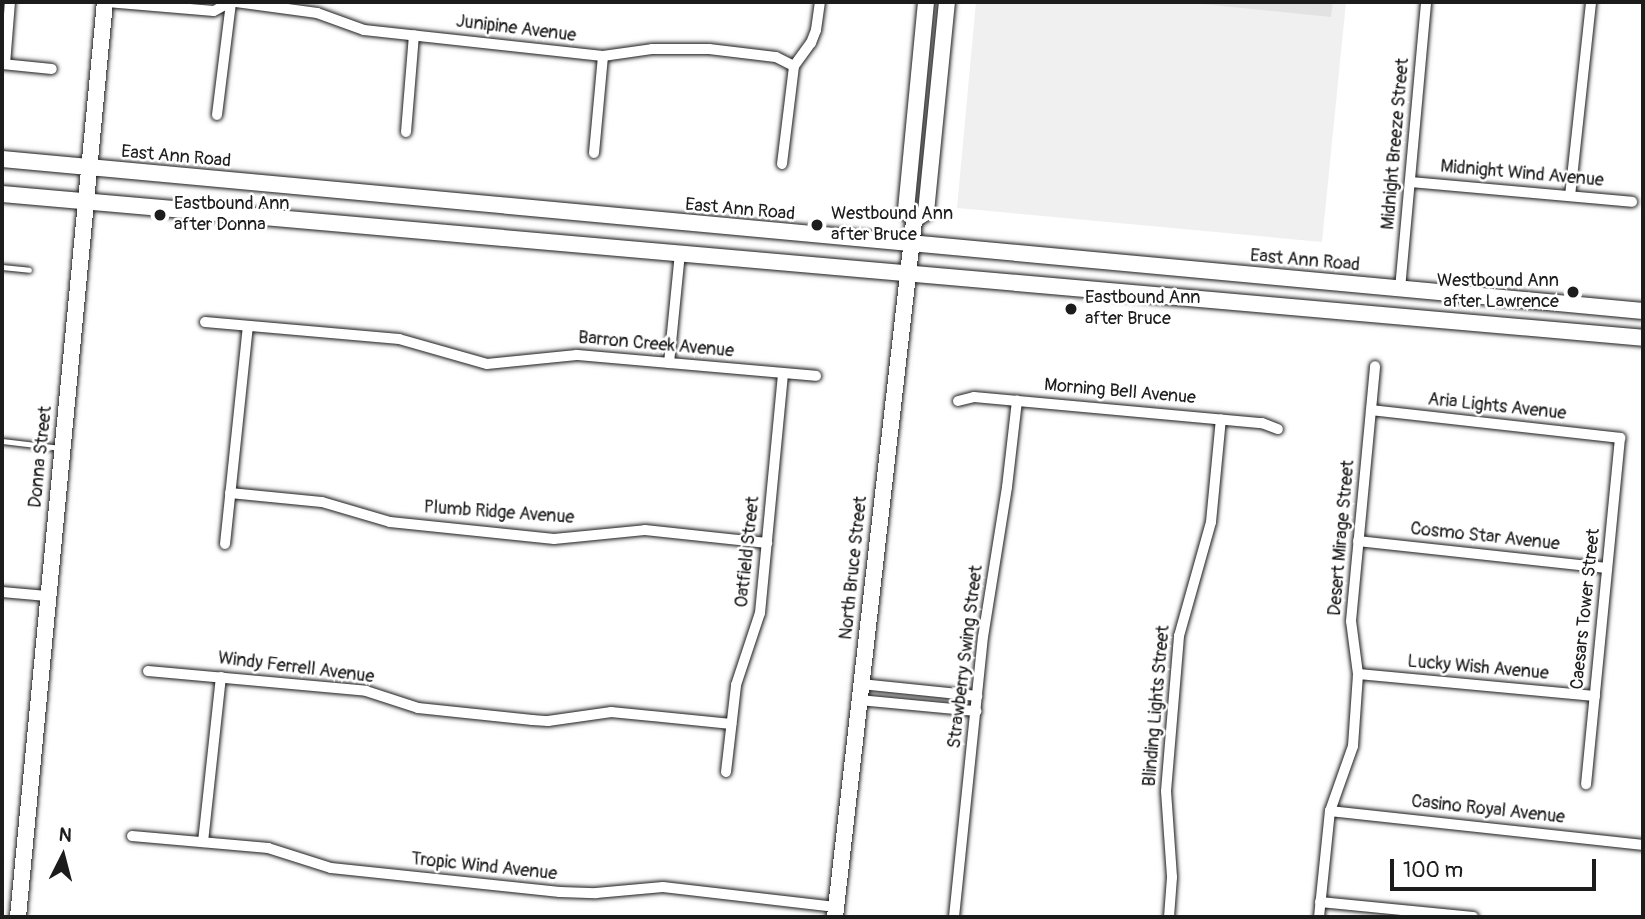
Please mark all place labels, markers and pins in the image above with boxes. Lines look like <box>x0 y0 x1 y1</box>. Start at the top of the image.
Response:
place label: Eastbound Ann after Donna <box>174 194 290 236</box>
place label: Westbound Ann after Bruce <box>831 204 953 246</box>
marker: Eastbound Ann after Donna <box>152 207 168 223</box>
marker: Westbound Ann after Bruce <box>809 217 825 233</box>
place label: Westbound Ann after Lawrence <box>1437 271 1559 314</box>
marker: Westbound Ann after Lawrence <box>1565 284 1581 300</box>
place label: Eastbound Ann after Bruce <box>1085 288 1201 330</box>
marker: Eastbound Ann after Bruce <box>1063 301 1079 317</box>

